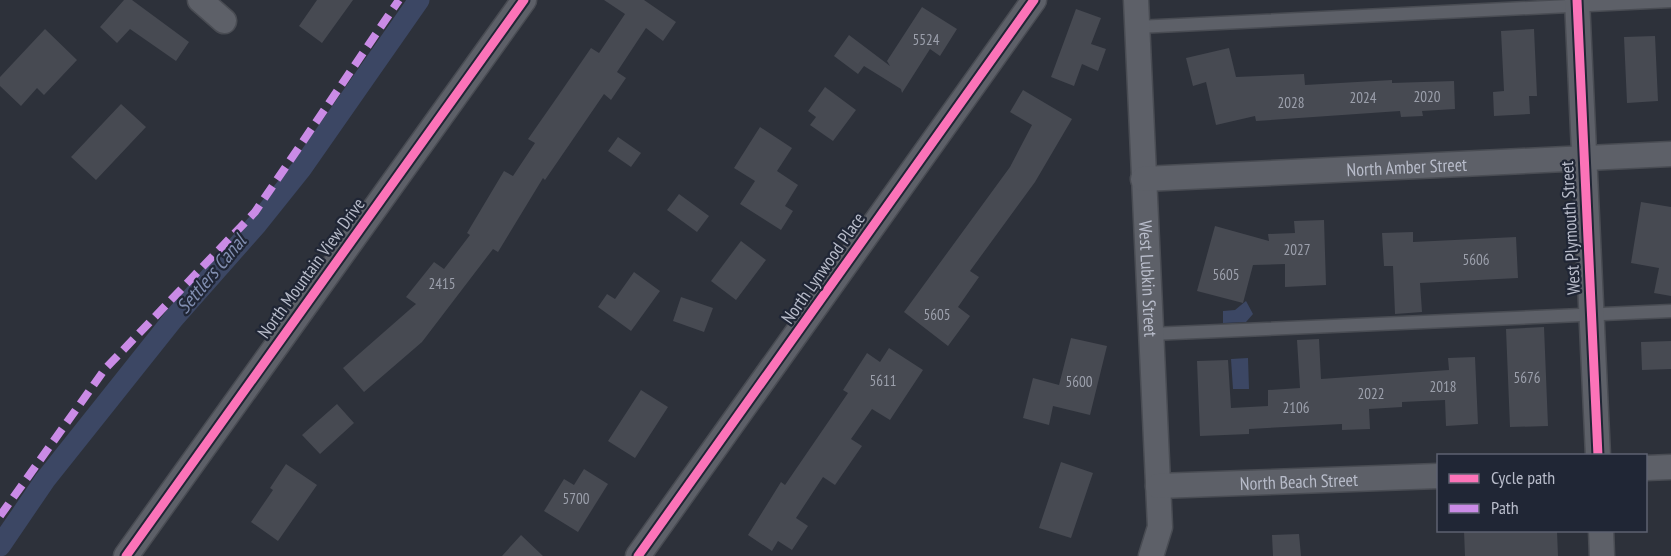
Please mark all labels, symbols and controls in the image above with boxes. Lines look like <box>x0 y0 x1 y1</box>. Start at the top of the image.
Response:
house number: 5524 <box>912 30 940 49</box>
house number: 2020 <box>1413 87 1441 106</box>
house number: 2024 <box>1349 88 1377 107</box>
house number: 2028 <box>1277 93 1305 112</box>
street label: North Amber Street <box>1346 152 1468 181</box>
street label: West Plymouth Street <box>1555 160 1585 296</box>
street label: North Mountain View Drive <box>252 193 370 343</box>
street label: North Lynwood Place <box>776 208 870 328</box>
street label: West Lubkin Street <box>1135 220 1163 337</box>
water label: Settlers Canal <box>170 227 253 319</box>
house number: 2027 <box>1283 240 1311 259</box>
house number: 5606 <box>1462 250 1490 269</box>
house number: 5605 <box>1212 265 1240 284</box>
house number: 2415 <box>428 274 456 293</box>
house number: 5605 <box>923 305 951 324</box>
house number: 5676 <box>1513 368 1541 387</box>
house number: 5611 <box>869 371 897 390</box>
house number: 5600 <box>1065 372 1093 391</box>
house number: 2018 <box>1429 377 1457 396</box>
house number: 2022 <box>1357 384 1385 403</box>
house number: 2106 <box>1282 398 1310 417</box>
legend <box>1437 454 1647 532</box>
text: Cycle path <box>1491 466 1555 489</box>
street label: North Beach Street <box>1239 467 1358 495</box>
house number: 5700 <box>562 489 590 508</box>
text: Path <box>1491 496 1519 519</box>

